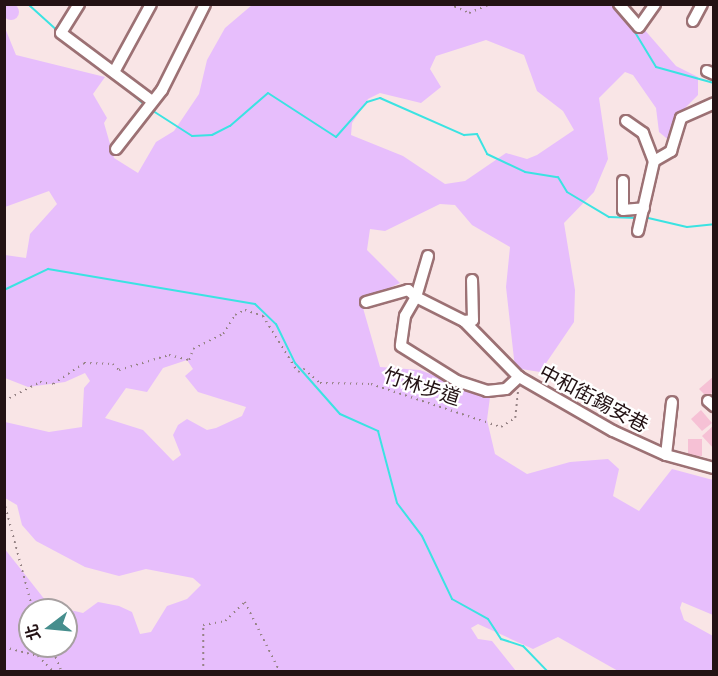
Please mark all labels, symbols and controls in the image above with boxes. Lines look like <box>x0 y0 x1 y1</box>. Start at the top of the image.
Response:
street label: 中和街錫安巷 <box>535 359 653 437</box>
street label: 竹林步道 <box>380 362 464 410</box>
north arrow <box>18 598 78 658</box>
text: 北 <box>21 622 43 643</box>

